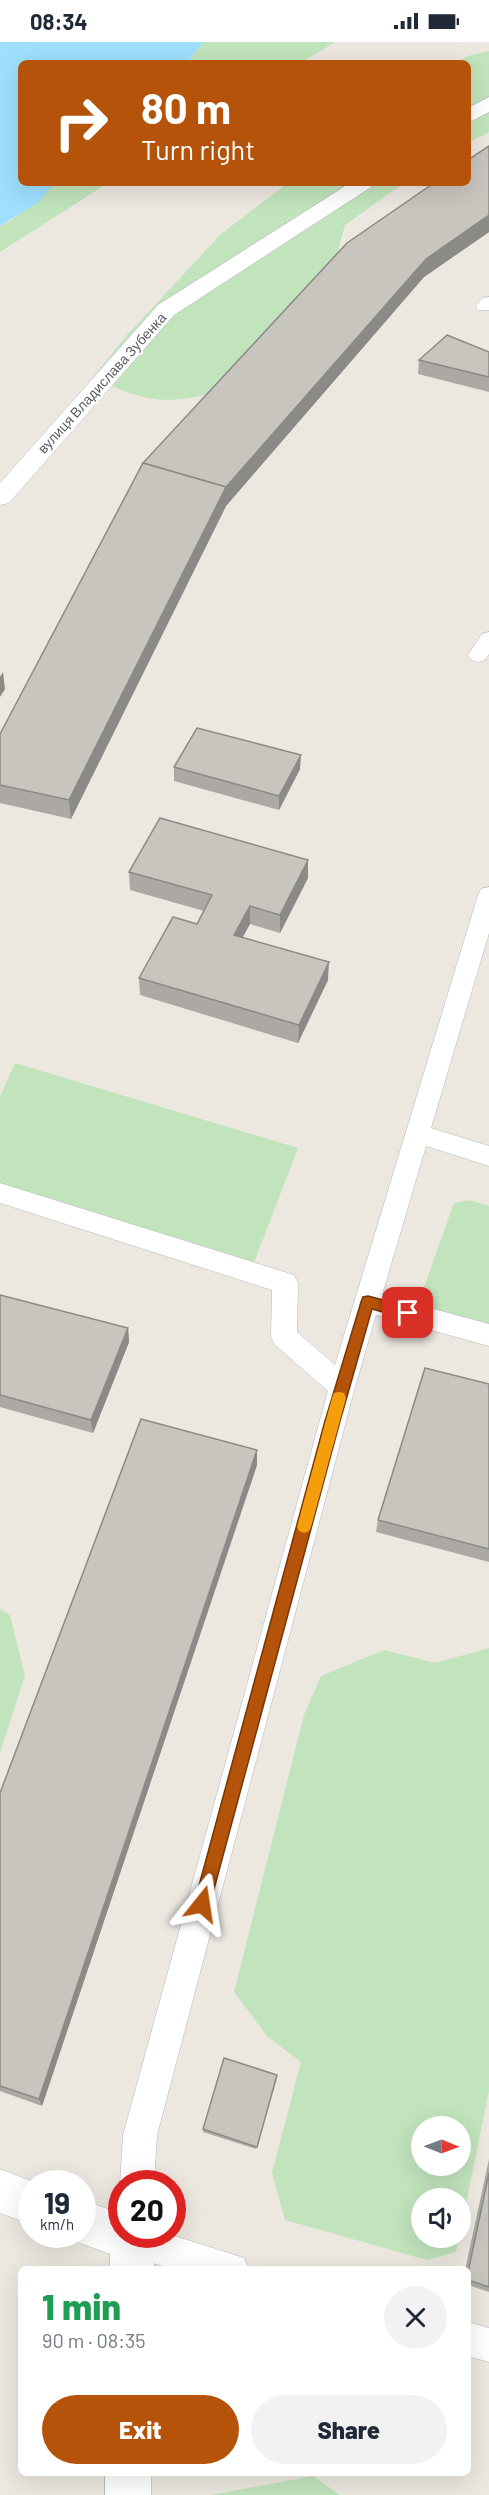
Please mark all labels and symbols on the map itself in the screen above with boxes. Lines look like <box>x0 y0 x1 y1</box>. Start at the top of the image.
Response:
street label: вулиця Владислава Зубенка <box>34 309 169 457</box>
pin <box>382 1287 433 1338</box>
position arrow <box>170 1872 234 1936</box>
north arrow <box>411 2116 471 2176</box>
speed limit sign: 20 <box>108 2170 186 2248</box>

